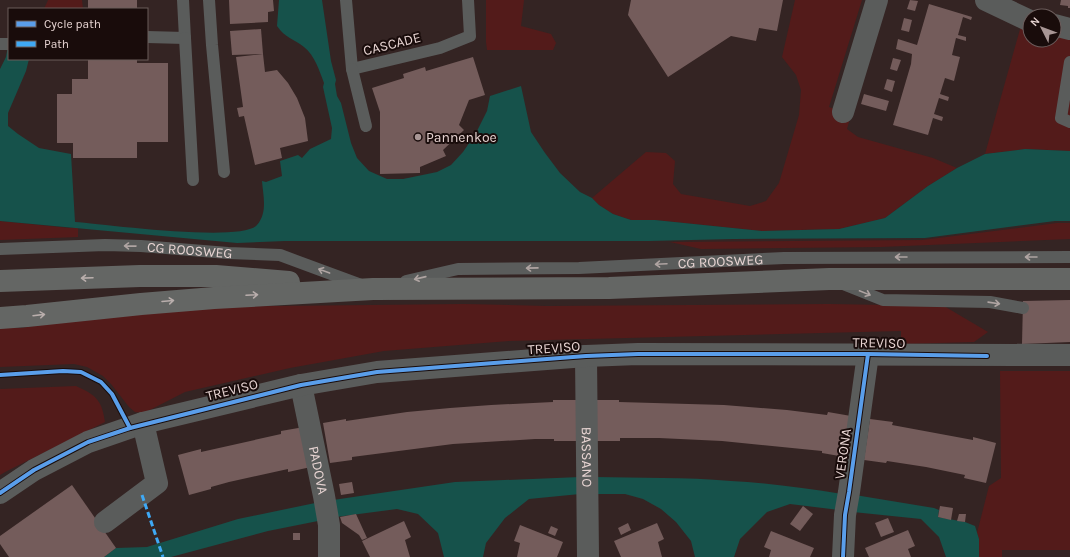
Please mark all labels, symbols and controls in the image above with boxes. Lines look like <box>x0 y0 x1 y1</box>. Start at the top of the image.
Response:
legend <box>8 8 148 60</box>
north arrow <box>1022 8 1062 48</box>
text: N <box>1027 14 1042 29</box>
text: Cycle path <box>44 17 101 31</box>
street label: CASCADE <box>361 29 423 59</box>
text: Path <box>44 37 69 51</box>
place label: Pannenkoe <box>426 129 497 146</box>
marker: Pannenkoe <box>413 132 423 142</box>
street label: CG ROOSWEG <box>146 238 233 262</box>
one-way arrow <box>124 242 137 250</box>
street label: CG ROOSWEG <box>677 251 764 272</box>
one-way arrow <box>895 253 908 261</box>
one-way arrow <box>1025 253 1038 261</box>
one-way arrow <box>655 260 668 267</box>
one-way arrow <box>526 264 539 272</box>
one-way arrow <box>318 266 330 274</box>
one-way arrow <box>81 274 94 281</box>
one-way arrow <box>413 275 426 283</box>
one-way arrow <box>859 290 871 298</box>
one-way arrow <box>245 292 258 299</box>
one-way arrow <box>161 298 174 305</box>
one-way arrow <box>987 299 1000 307</box>
one-way arrow <box>32 311 45 319</box>
street label: TREVISO <box>852 334 906 352</box>
street label: TREVISO <box>527 338 581 358</box>
street label: TREVISO <box>204 375 260 405</box>
street label: BASSANO <box>578 427 596 487</box>
street label: VERONA <box>831 428 855 480</box>
street label: PADOVA <box>305 445 332 496</box>

